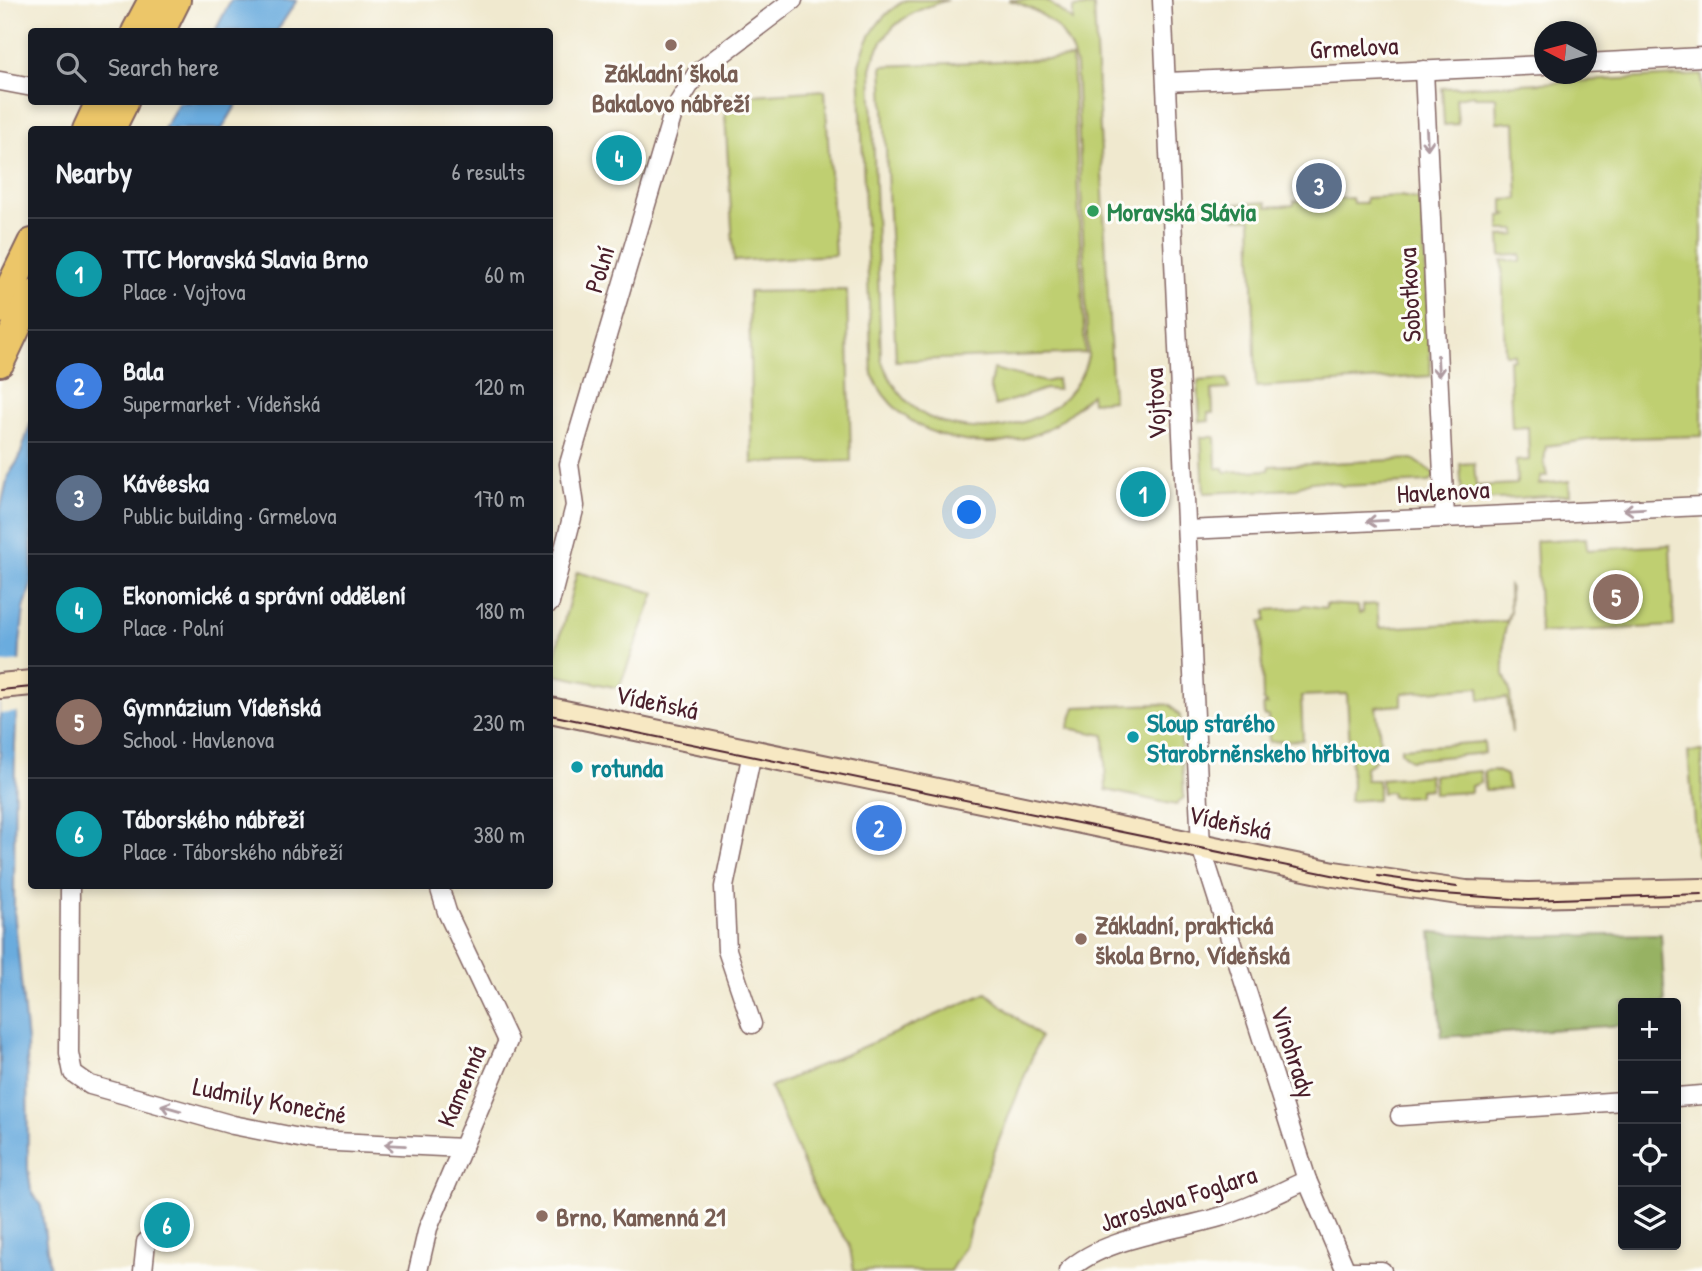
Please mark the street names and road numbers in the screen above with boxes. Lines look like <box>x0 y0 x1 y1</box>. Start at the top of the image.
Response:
street label: Grmelova <box>1309 27 1399 67</box>
street label: Polní <box>575 241 623 297</box>
street label: Sobotkova <box>1389 247 1429 343</box>
street label: Vojtova <box>1136 368 1174 440</box>
street label: Havlenova <box>1396 471 1490 511</box>
street label: Vídeňská <box>612 676 702 728</box>
street label: Vídeňská <box>1185 796 1275 848</box>
street label: Vinohrady <box>1263 1001 1325 1103</box>
street label: Kamenná <box>428 1040 494 1132</box>
street label: Ludmily Konečné <box>190 1068 350 1132</box>
street label: Jaroslava Foglara <box>1095 1156 1261 1240</box>

